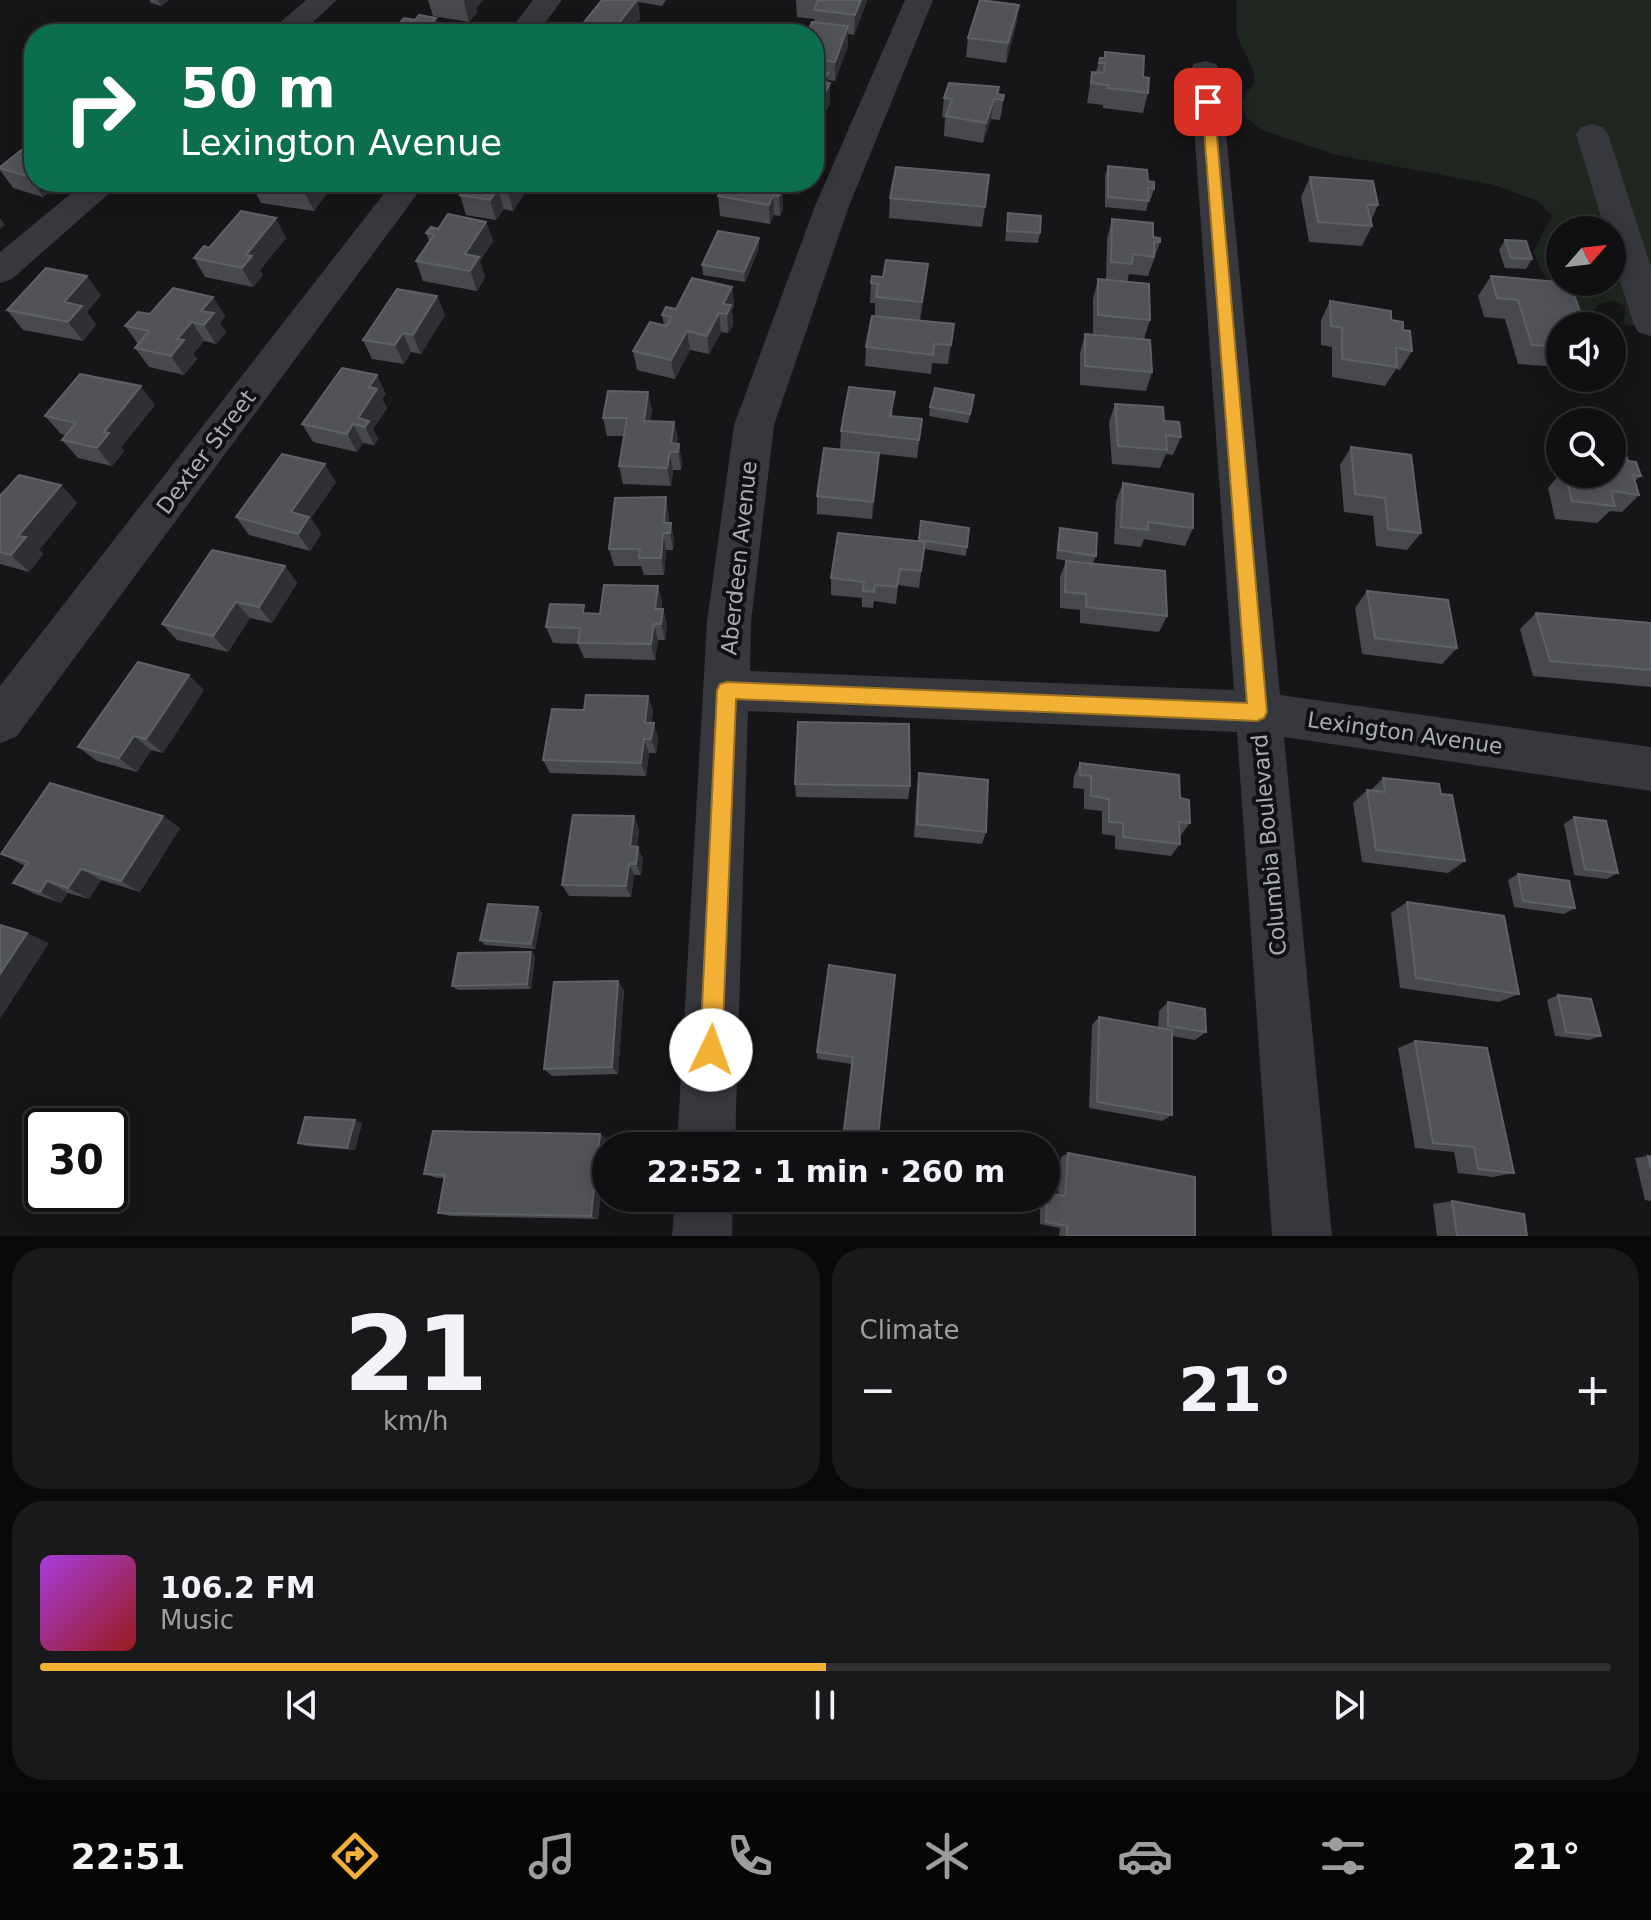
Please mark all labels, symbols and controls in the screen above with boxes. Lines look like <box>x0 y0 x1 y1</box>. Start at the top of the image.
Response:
text: 50 m <box>180 55 336 120</box>
icon: right <box>48 56 152 160</box>
pin <box>1174 68 1242 136</box>
icon: arrive <box>1186 80 1230 124</box>
text: Lexington Avenue <box>180 122 502 163</box>
north arrow <box>1546 216 1626 296</box>
map controls <box>1546 216 1626 488</box>
button: sound <box>1546 312 1626 392</box>
street label: Dexter Street <box>151 385 261 519</box>
button: search <box>1546 408 1626 488</box>
street label: Aberdeen Avenue <box>716 460 762 656</box>
street label: Lexington Avenue <box>1306 707 1504 759</box>
street label: Columbia Boulevard <box>1247 733 1291 957</box>
position arrow <box>669 1008 753 1092</box>
speed limit sign: 30 <box>24 1108 128 1212</box>
text: 22:52 · 1 min · 260 m <box>647 1154 1005 1189</box>
text: 21 <box>343 1293 488 1415</box>
text: Climate <box>860 1315 960 1345</box>
text: 21° <box>1179 1355 1292 1425</box>
text: − <box>860 1364 896 1415</box>
text: + <box>1574 1364 1611 1415</box>
text: km/h <box>383 1406 449 1436</box>
text: 106.2 FM <box>160 1570 316 1605</box>
text: Music <box>160 1605 234 1635</box>
icon: previous <box>280 1683 324 1727</box>
icon: pause <box>803 1683 847 1727</box>
icon: next <box>1327 1683 1371 1727</box>
icon: directions <box>327 1828 383 1884</box>
icon: music <box>524 1828 580 1884</box>
icon: phone <box>722 1828 778 1884</box>
icon: climate <box>919 1828 975 1884</box>
icon: car <box>1117 1828 1173 1884</box>
icon: filters <box>1315 1828 1371 1884</box>
text: 22:51 <box>71 1836 185 1877</box>
text: 21° <box>1512 1836 1580 1877</box>

